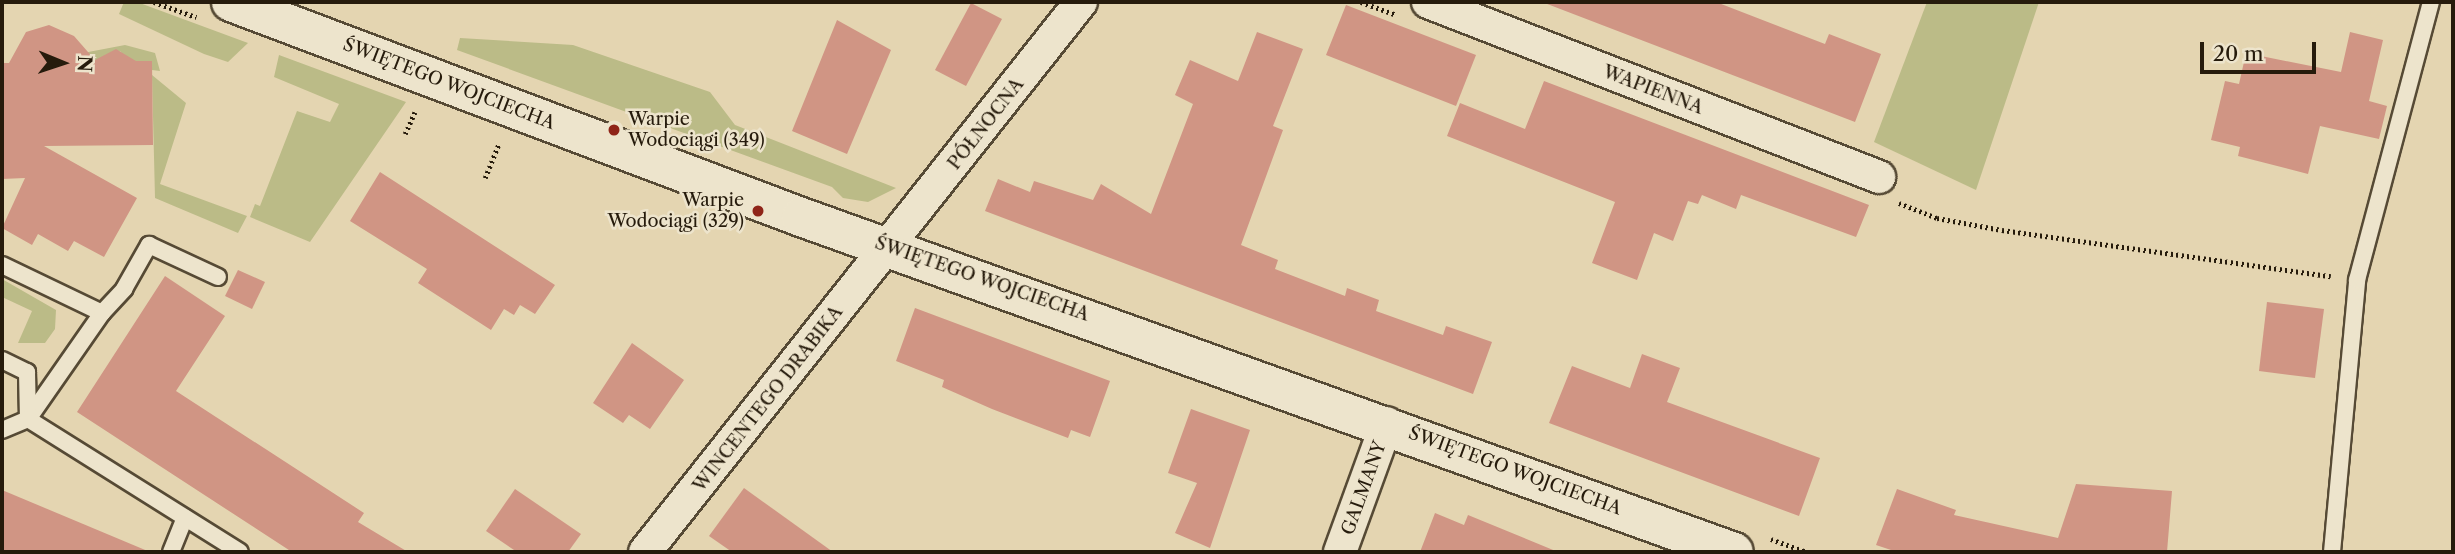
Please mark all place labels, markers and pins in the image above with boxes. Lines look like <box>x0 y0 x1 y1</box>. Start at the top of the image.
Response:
place label: Warpie Wodociągi (349) <box>628 109 765 152</box>
marker: Warpie Wodociągi (349) <box>606 122 622 138</box>
place label: Warpie Wodociągi (329) <box>607 190 744 232</box>
marker: Warpie Wodociągi (329) <box>750 203 766 219</box>

